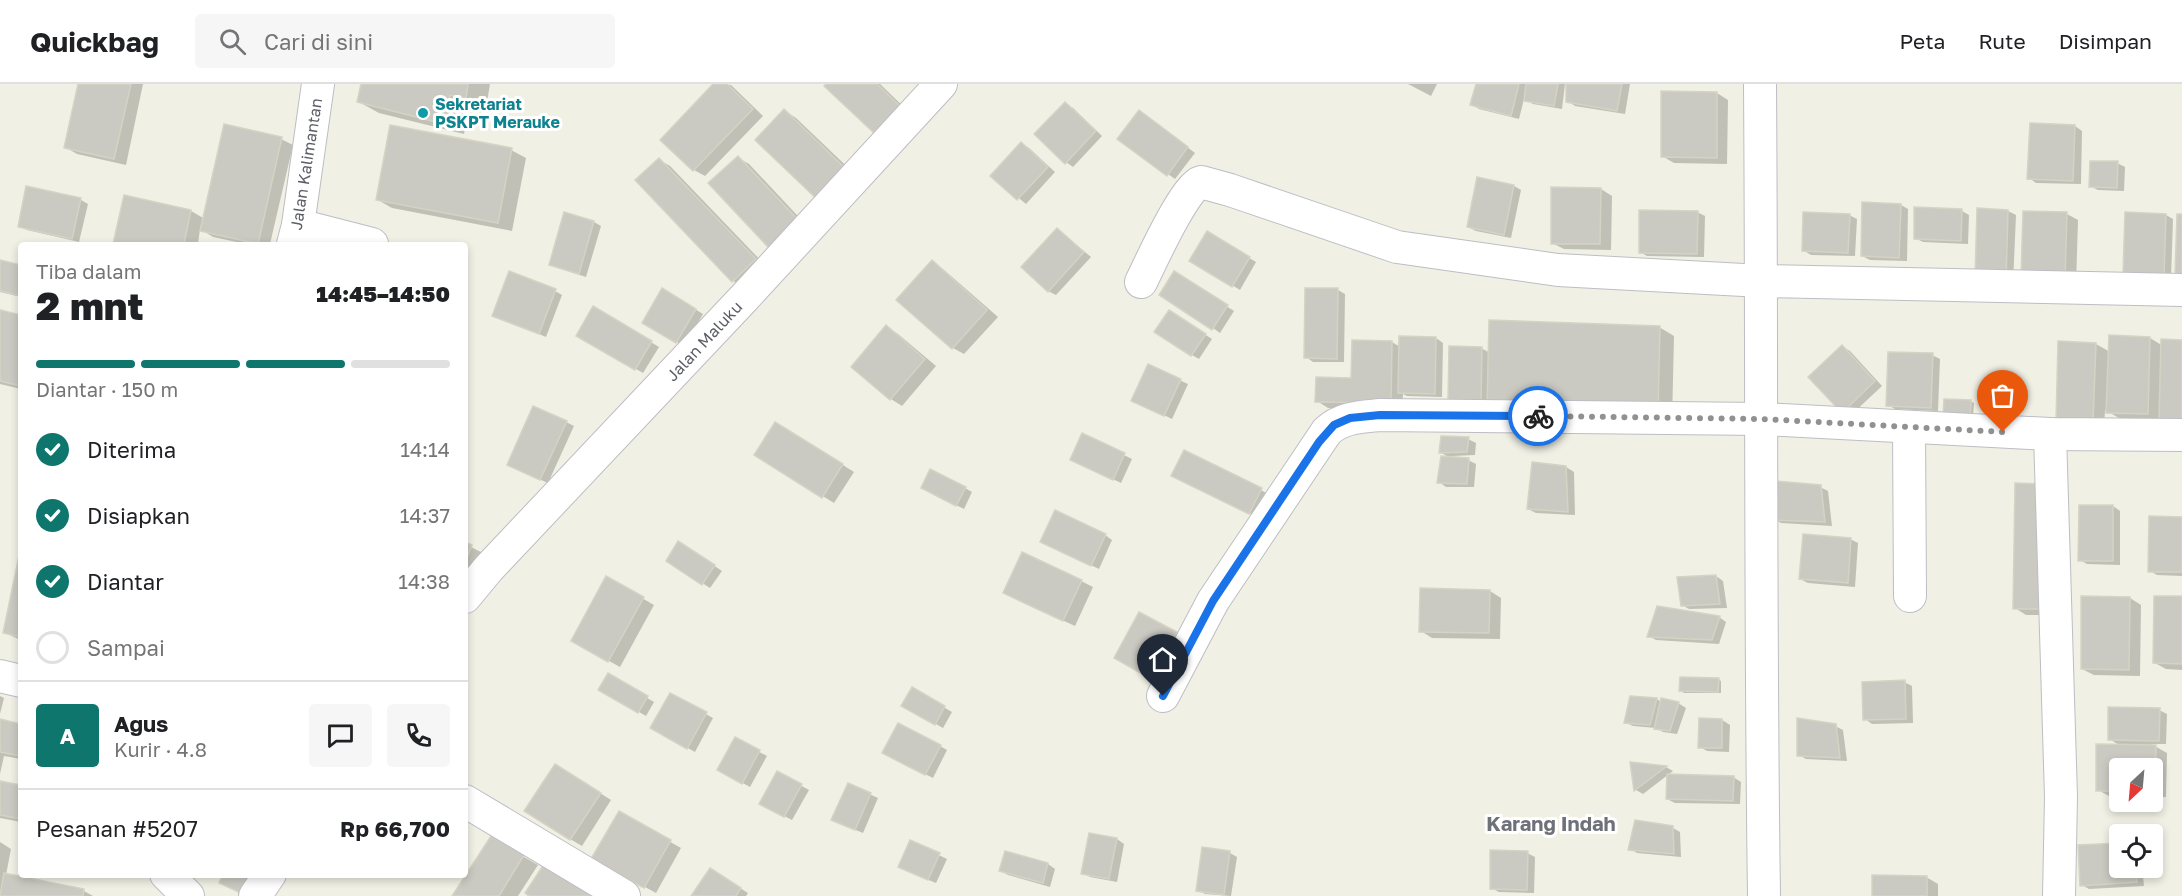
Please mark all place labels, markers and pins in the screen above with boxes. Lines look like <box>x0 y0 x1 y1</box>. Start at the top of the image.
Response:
place label: Sekretariat PSKPT Merauke <box>435 94 560 132</box>
marker: Sekretariat PSKPT Merauke <box>416 106 430 120</box>
pin <box>1977 370 2028 432</box>
pin <box>1137 634 1188 696</box>

